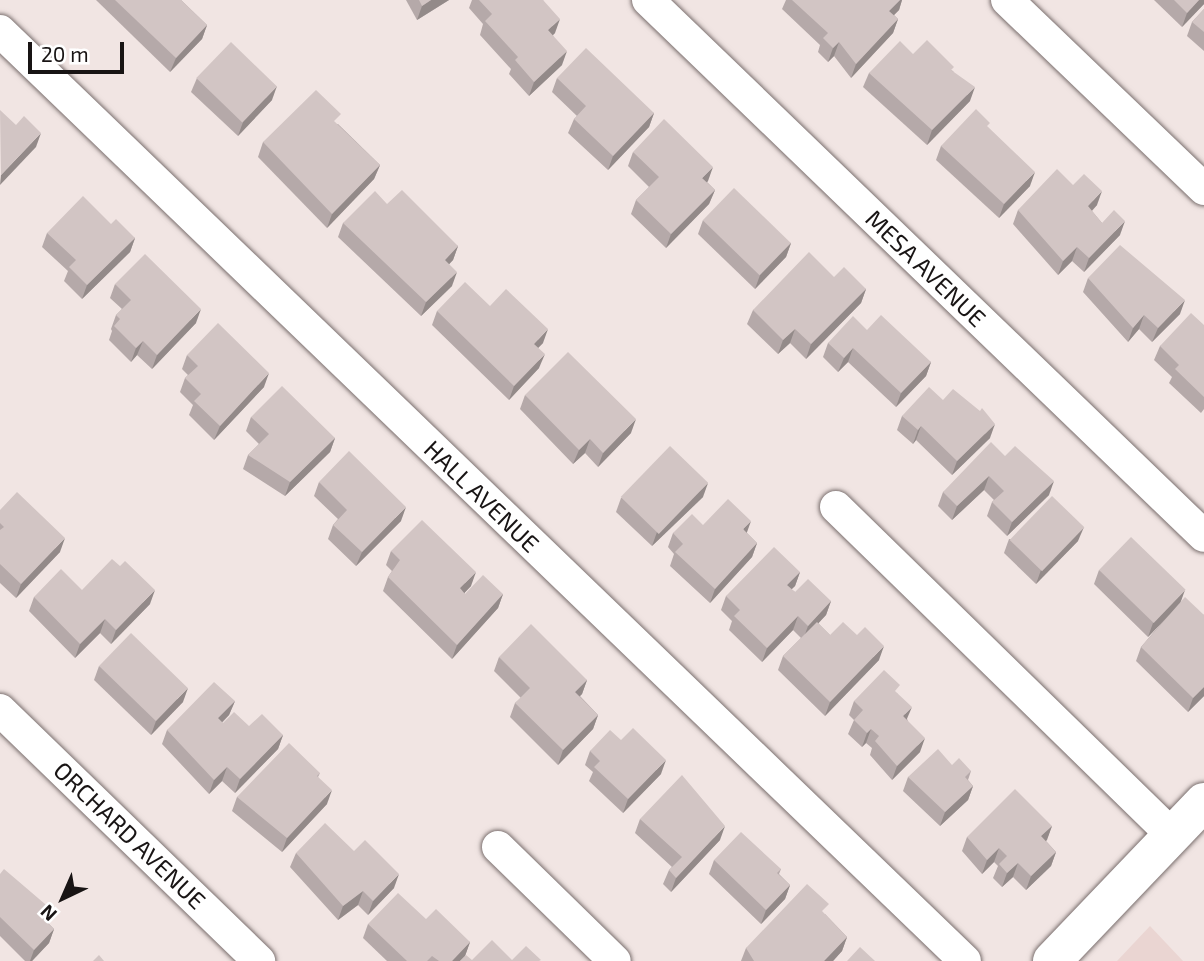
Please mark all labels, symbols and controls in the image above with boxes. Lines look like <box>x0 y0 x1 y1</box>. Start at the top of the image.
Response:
scale bar <box>32 28 128 72</box>
text: 20 m <box>41 41 89 66</box>
street label: MESA AVENUE <box>860 203 992 333</box>
street label: HALL AVENUE <box>418 434 546 558</box>
street label: ORCHARD AVENUE <box>48 755 212 915</box>
north arrow <box>28 863 98 933</box>

